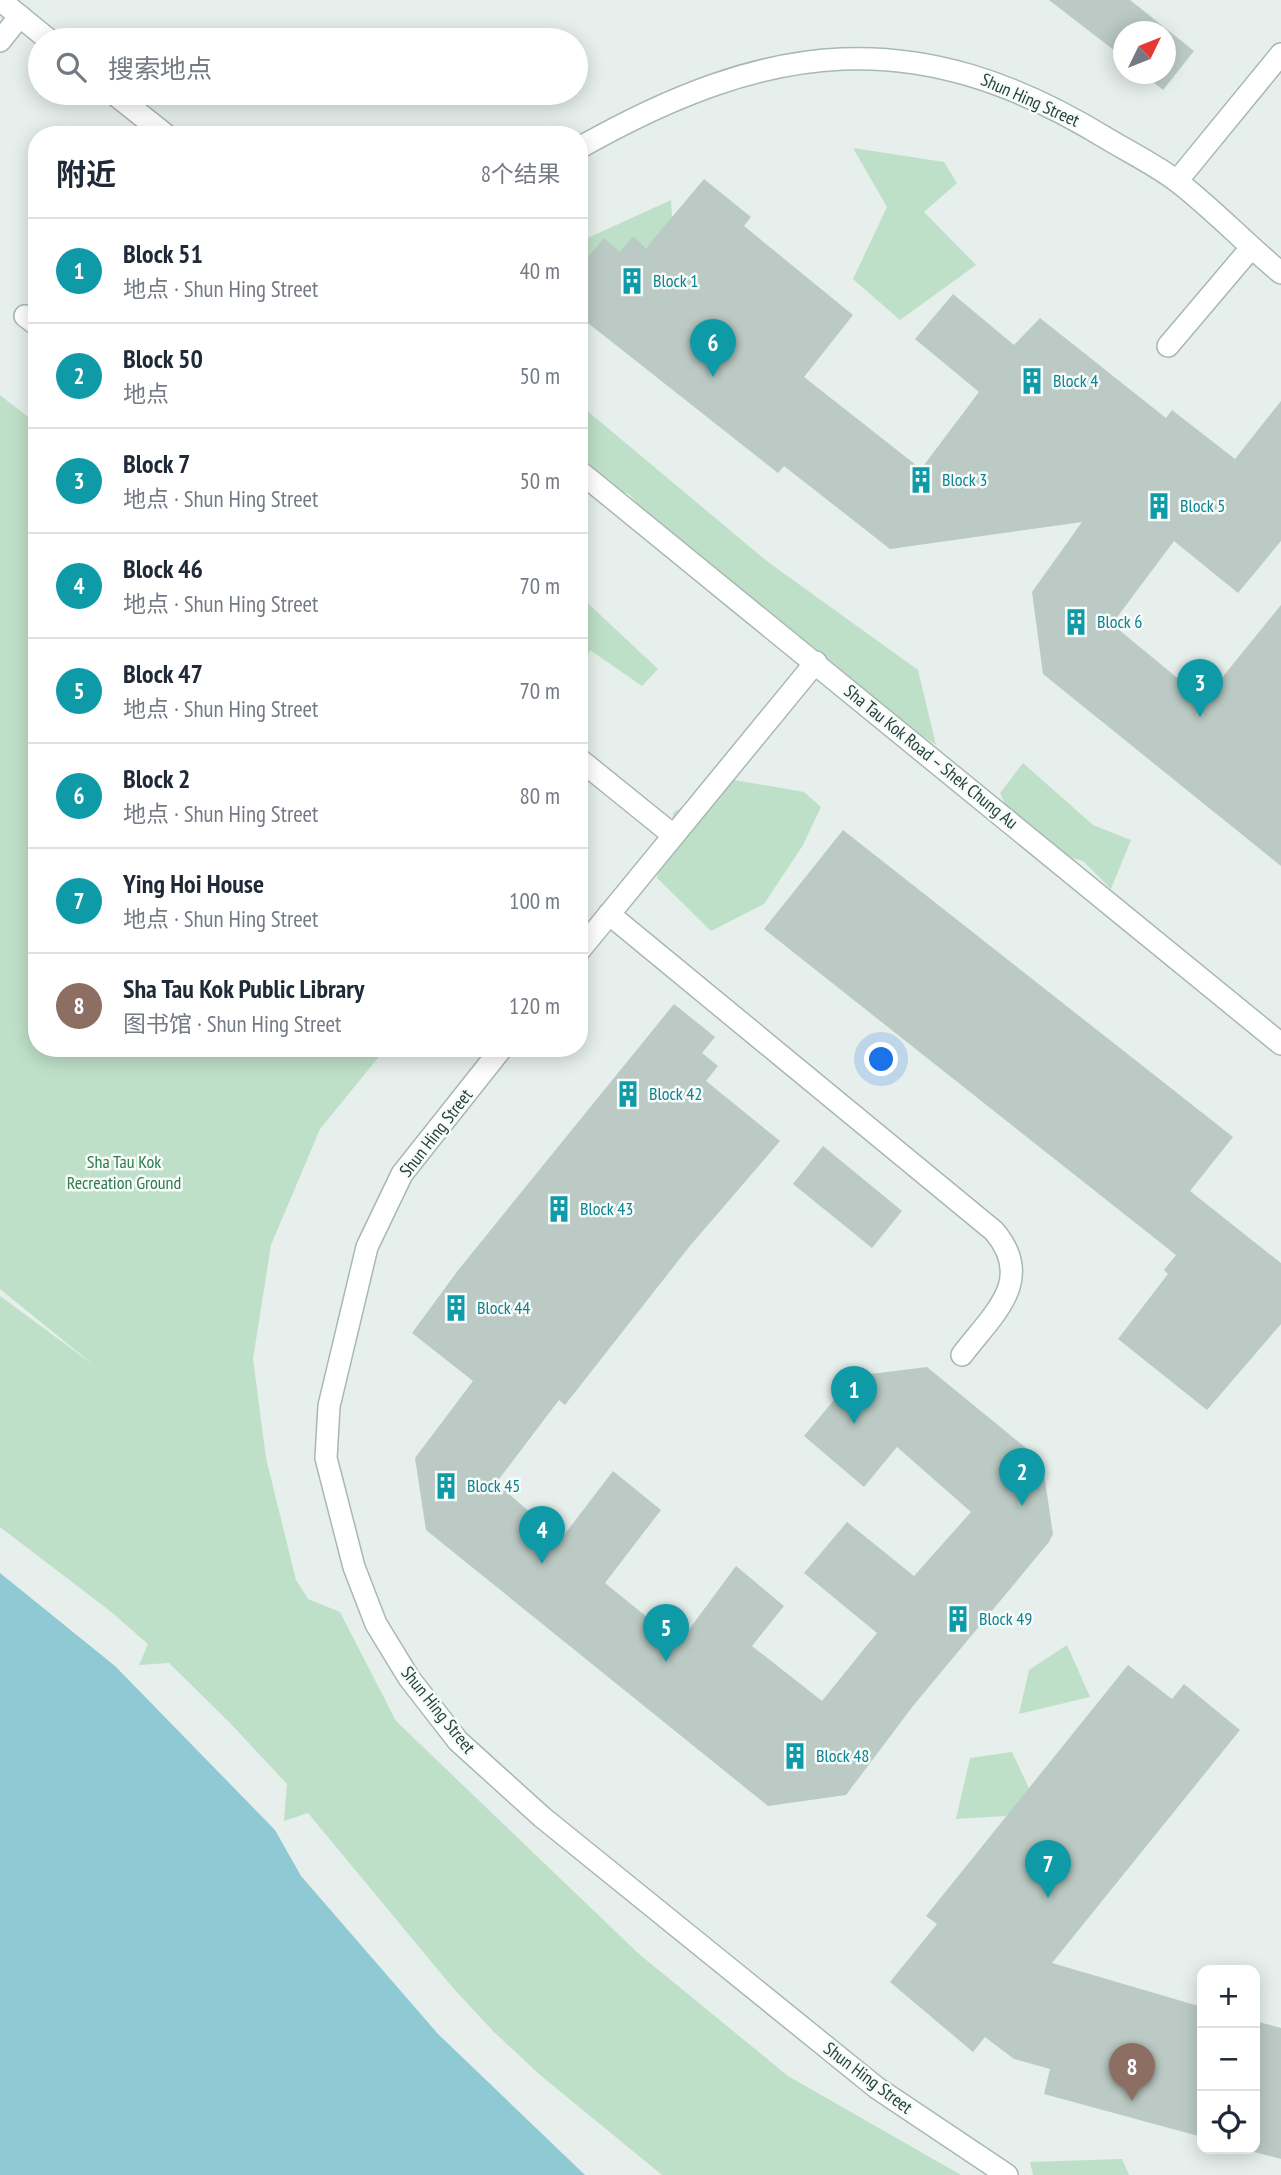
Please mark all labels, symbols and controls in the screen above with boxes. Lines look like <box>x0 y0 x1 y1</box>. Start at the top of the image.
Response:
north arrow <box>1113 21 1176 84</box>
search box <box>28 28 588 105</box>
icon: search <box>52 48 90 86</box>
text: 搜索地点 <box>108 52 212 85</box>
street label: Shun Hing Street <box>977 68 1083 132</box>
text: 附近 <box>56 154 116 193</box>
text: 8个结果 <box>481 159 560 188</box>
text: Block 51 <box>123 237 203 270</box>
text: 1 <box>74 256 85 285</box>
text: 40 m <box>519 256 560 285</box>
building icon: Block 1 <box>617 266 647 296</box>
place label: Block 1 <box>653 269 698 292</box>
text: 地点 · Shun Hing Street <box>123 274 318 303</box>
pin: 6 <box>690 319 736 377</box>
text: Block 50 <box>123 342 203 375</box>
text: 2 <box>74 361 85 390</box>
text: 50 m <box>519 361 560 390</box>
building icon: Block 4 <box>1017 366 1047 396</box>
place label: Block 4 <box>1053 369 1098 392</box>
text: 地点 <box>123 379 169 408</box>
text: Block 7 <box>123 447 191 480</box>
building icon: Block 3 <box>906 465 936 495</box>
text: 3 <box>74 466 85 495</box>
text: 50 m <box>519 466 560 495</box>
place label: Block 3 <box>942 468 987 491</box>
text: 地点 · Shun Hing Street <box>123 484 318 513</box>
building icon: Block 5 <box>1144 491 1174 521</box>
place label: Block 5 <box>1180 494 1225 517</box>
text: Block 46 <box>123 552 203 585</box>
text: 4 <box>74 571 85 600</box>
text: 70 m <box>519 571 560 600</box>
text: 地点 · Shun Hing Street <box>123 589 318 618</box>
building icon: Block 6 <box>1061 607 1091 637</box>
place label: Block 6 <box>1097 610 1142 633</box>
text: Block 47 <box>123 657 203 690</box>
pin: 3 <box>1177 659 1223 717</box>
text: 5 <box>74 676 85 705</box>
text: 70 m <box>519 676 560 705</box>
street label: Sha Tau Kok Road – Shek Chung Au <box>840 679 1023 834</box>
text: 地点 · Shun Hing Street <box>123 694 318 723</box>
text: Block 2 <box>123 762 191 795</box>
text: 6 <box>74 781 85 810</box>
text: 80 m <box>519 781 560 810</box>
text: 地点 · Shun Hing Street <box>123 799 318 828</box>
text: Ying Hoi House <box>123 867 264 900</box>
text: 7 <box>74 886 85 915</box>
text: 100 m <box>509 886 560 915</box>
text: 地点 · Shun Hing Street <box>123 904 318 933</box>
text: Sha Tau Kok Public Library <box>123 972 364 1005</box>
text: 8 <box>74 991 85 1020</box>
text: 120 m <box>509 991 560 1020</box>
text: 图书馆 · Shun Hing Street <box>123 1009 341 1038</box>
your location <box>864 1042 898 1076</box>
building icon: Block 42 <box>613 1079 643 1109</box>
place label: Block 42 <box>649 1082 702 1105</box>
street label: Shun Hing Street <box>394 1084 477 1181</box>
park label: Sha Tau Kok Recreation Ground <box>67 1150 181 1194</box>
building icon: Block 43 <box>544 1194 574 1224</box>
place label: Block 43 <box>580 1197 633 1220</box>
building icon: Block 44 <box>441 1293 471 1323</box>
place label: Block 44 <box>477 1296 530 1319</box>
pin: 1 <box>831 1366 877 1424</box>
pin: 2 <box>999 1448 1045 1506</box>
building icon: Block 45 <box>431 1471 461 1501</box>
place label: Block 45 <box>467 1474 520 1497</box>
pin: 4 <box>519 1506 565 1564</box>
pin: 5 <box>643 1604 689 1662</box>
building icon: Block 49 <box>943 1604 973 1634</box>
place label: Block 49 <box>979 1607 1032 1630</box>
street label: Shun Hing Street <box>396 1661 481 1758</box>
building icon: Block 48 <box>780 1741 810 1771</box>
place label: Block 48 <box>816 1744 869 1767</box>
pin: 7 <box>1025 1840 1071 1898</box>
map controls <box>1197 1965 1260 2154</box>
button: + <box>1197 1965 1260 2028</box>
button: − <box>1197 2028 1260 2091</box>
street label: Shun Hing Street <box>819 2037 917 2119</box>
pin: 8 <box>1109 2043 1155 2101</box>
button: locate <box>1197 2091 1260 2154</box>

